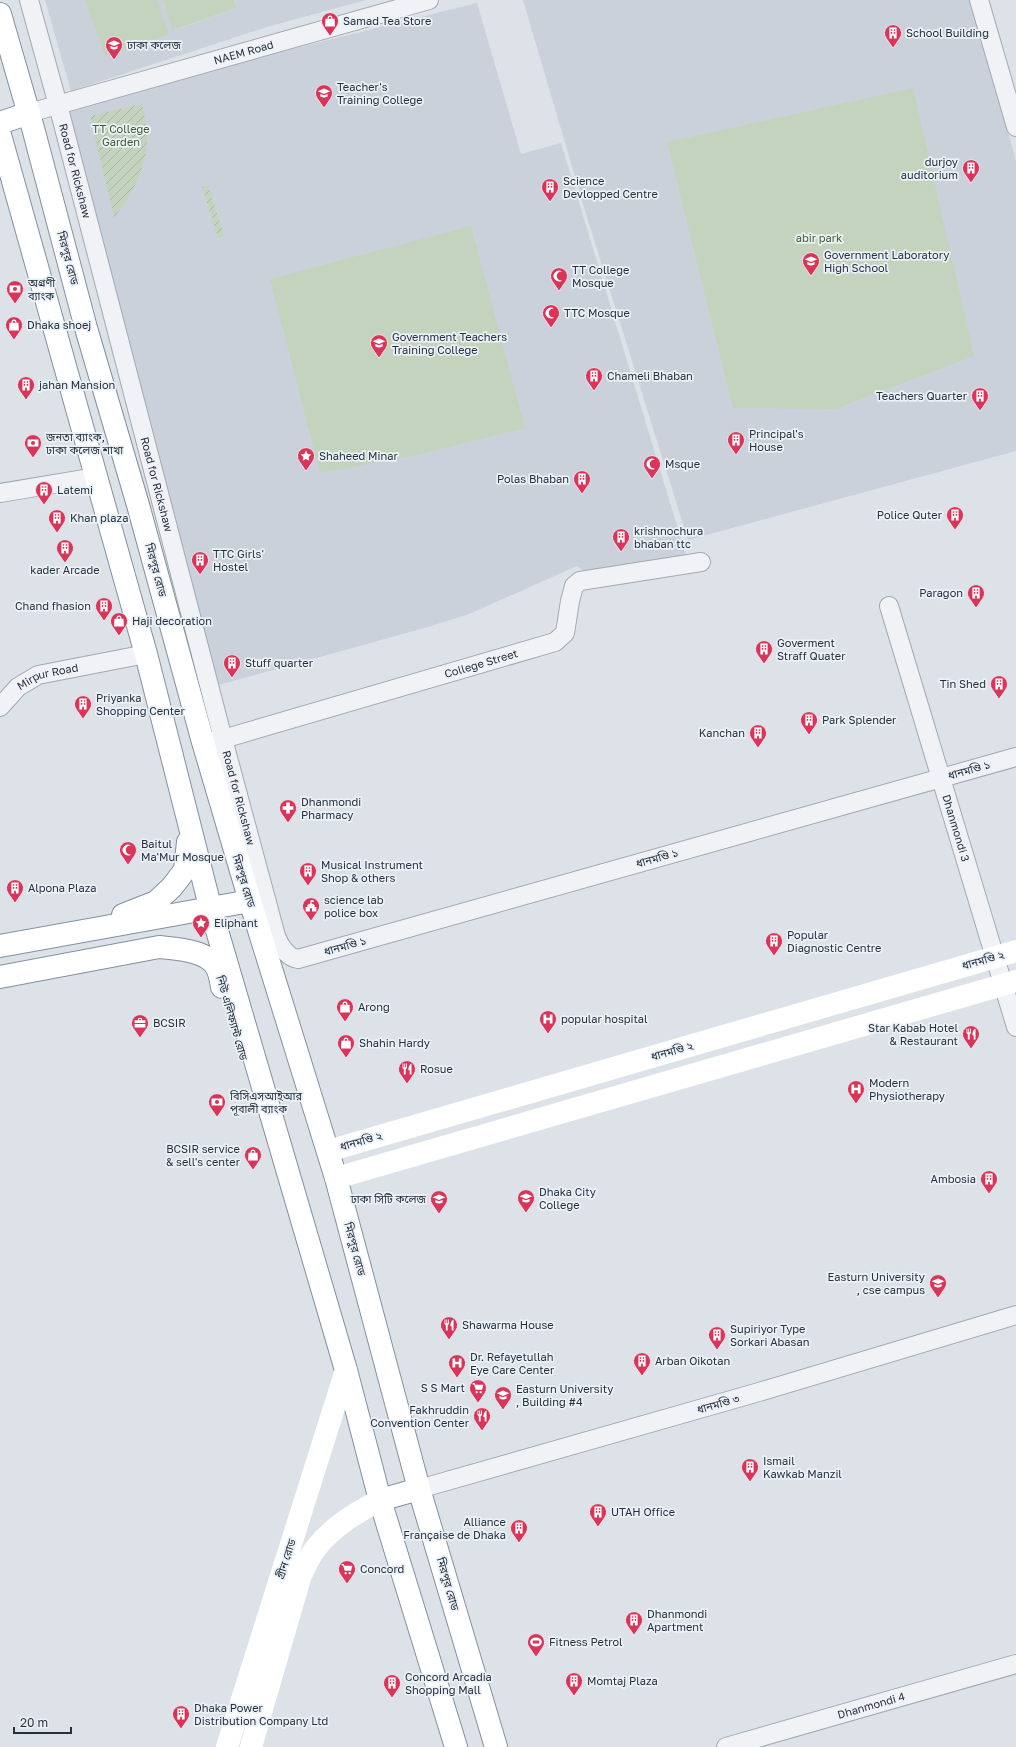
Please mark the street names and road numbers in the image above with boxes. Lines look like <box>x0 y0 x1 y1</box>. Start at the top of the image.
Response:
street label: NAEM Road <box>212 37 275 67</box>
street label: Road for Rickshaw <box>57 122 94 220</box>
street label: মিরপুর রোড <box>54 229 82 286</box>
street label: Road for Rickshaw <box>139 435 176 533</box>
street label: মিরপুর রোড <box>142 541 170 598</box>
street label: College Street <box>443 646 519 680</box>
street label: Mirpur Road <box>14 660 79 692</box>
street label: Road for Rickshaw <box>220 749 258 847</box>
street label: ধানমণ্ডি ১ <box>946 757 992 782</box>
street label: Dhanmondi 3 <box>940 793 973 863</box>
street label: ধানমণ্ডি ১ <box>634 845 680 870</box>
street label: মিরপুর রোড <box>229 852 259 909</box>
street label: ধানমণ্ডি ১ <box>322 933 368 958</box>
street label: ধানমণ্ডি ২ <box>960 947 1006 972</box>
street label: নিউ এলিফ্যান্ট রোড <box>214 973 251 1062</box>
street label: ধানমণ্ডি ২ <box>649 1038 695 1063</box>
street label: ধানমণ্ডি ২ <box>338 1128 384 1153</box>
street label: মিরপুর রোড <box>341 1220 369 1277</box>
street label: ধানমণ্ডি ৩ <box>695 1391 741 1416</box>
street label: গ্রীন রোড <box>273 1537 298 1580</box>
street label: মিরপুর রোড <box>433 1555 462 1612</box>
street label: Dhanmondi 4 <box>836 1689 907 1721</box>

